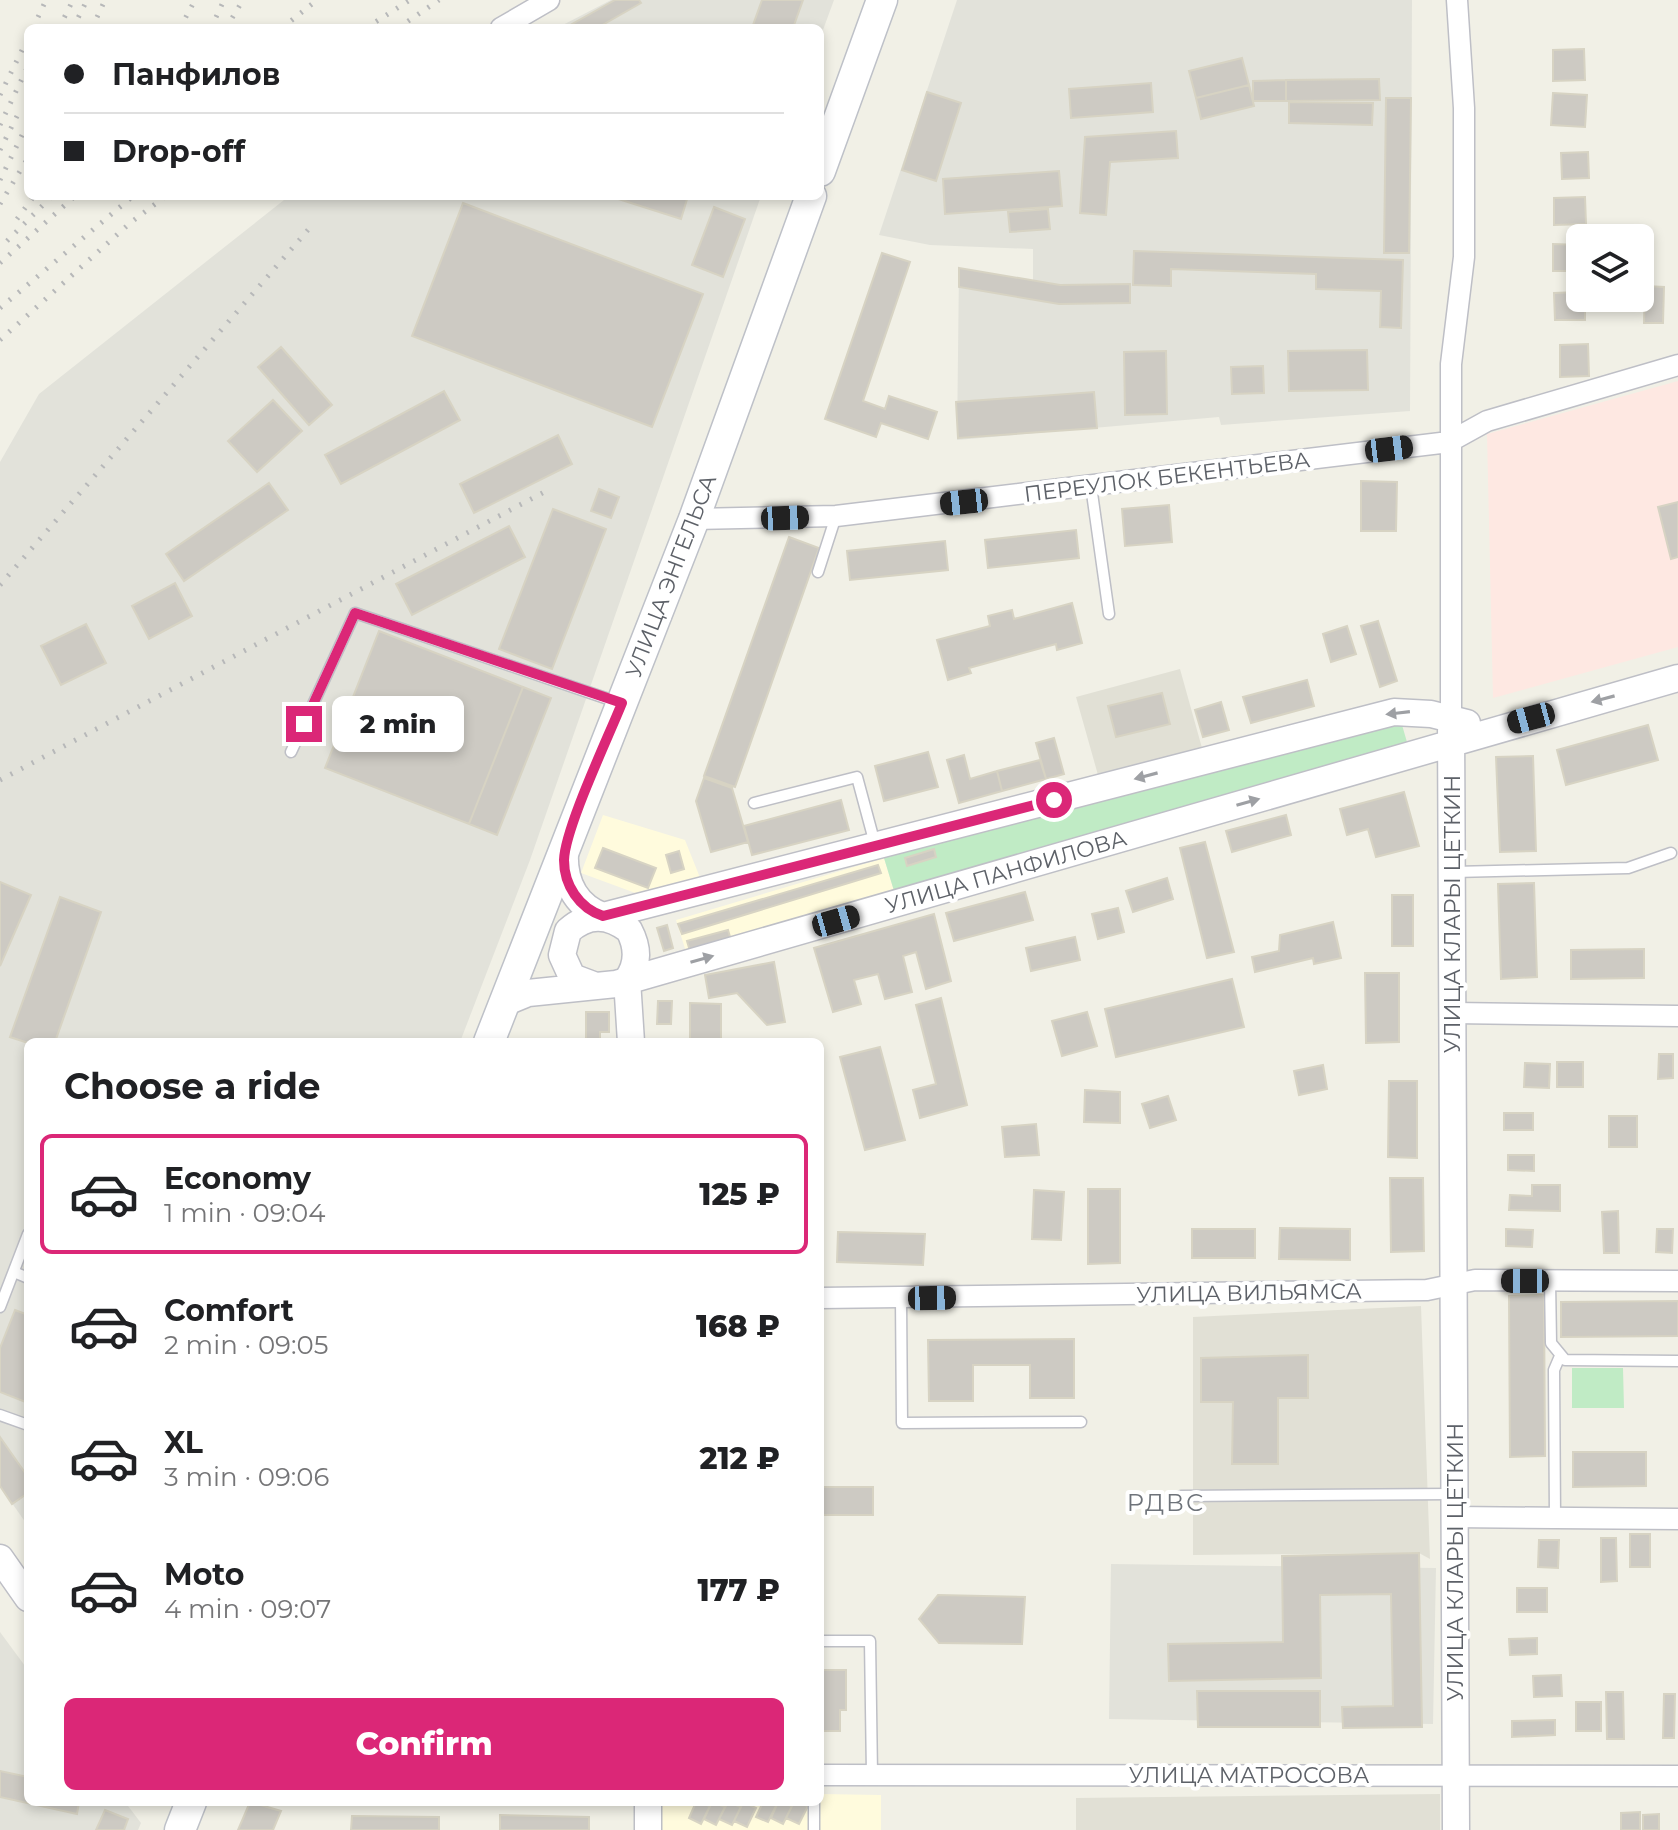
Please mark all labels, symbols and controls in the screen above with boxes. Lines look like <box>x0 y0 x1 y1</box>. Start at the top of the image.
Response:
text: Панфилов <box>112 56 280 93</box>
text: Drop-off <box>112 133 245 170</box>
map controls <box>1566 224 1654 312</box>
button: layers <box>1566 224 1654 312</box>
car <box>1364 434 1414 464</box>
street label: ПЕРЕУЛОК БЕКЕНТЬЕВА <box>1022 446 1312 508</box>
street label: УЛИЦА ЭНГЕЛЬСА <box>620 470 722 681</box>
car <box>939 488 989 516</box>
car <box>761 505 809 531</box>
one-way arrow <box>1590 693 1615 705</box>
callout: 2 min <box>332 696 464 752</box>
car <box>1505 700 1557 736</box>
route end <box>286 706 322 742</box>
one-way arrow <box>1385 707 1410 720</box>
text: 2 min <box>360 708 436 740</box>
one-way arrow <box>1133 771 1158 783</box>
street label: УЛИЦА КЛАРЫ ЦЕТКИН <box>1439 775 1466 1053</box>
route start <box>1036 782 1072 818</box>
one-way arrow <box>1236 795 1260 808</box>
street label: УЛИЦА ПАНФИЛОВА <box>882 824 1130 919</box>
car <box>810 903 862 939</box>
one-way arrow <box>691 952 715 965</box>
text: Choose a ride <box>64 1064 321 1108</box>
icon: car <box>68 1158 140 1230</box>
text: Economy <box>164 1160 311 1197</box>
text: 125 ₽ <box>699 1176 780 1213</box>
text: 1 min · 09:04 <box>164 1197 326 1229</box>
car <box>1501 1269 1549 1293</box>
street label: УЛИЦА ВИЛЬЯМСА <box>1136 1278 1363 1308</box>
car <box>908 1286 956 1310</box>
icon: car <box>68 1290 140 1362</box>
text: Comfort <box>164 1292 294 1329</box>
text: 168 ₽ <box>696 1308 780 1345</box>
text: 2 min · 09:05 <box>164 1329 328 1361</box>
icon: car <box>68 1422 140 1494</box>
street label: УЛИЦА КЛАРЫ ЦЕТКИН <box>1442 1423 1469 1701</box>
text: XL <box>164 1424 203 1461</box>
text: 212 ₽ <box>699 1440 780 1477</box>
text: 3 min · 09:06 <box>164 1461 329 1493</box>
district label: РДВС <box>1127 1488 1205 1517</box>
icon: car <box>68 1554 140 1626</box>
text: Moto <box>164 1556 245 1593</box>
text: 177 ₽ <box>698 1572 780 1609</box>
text: 4 min · 09:07 <box>164 1593 331 1625</box>
button: Confirm <box>64 1698 784 1790</box>
street label: УЛИЦА МАТРОСОВА <box>1129 1762 1370 1789</box>

